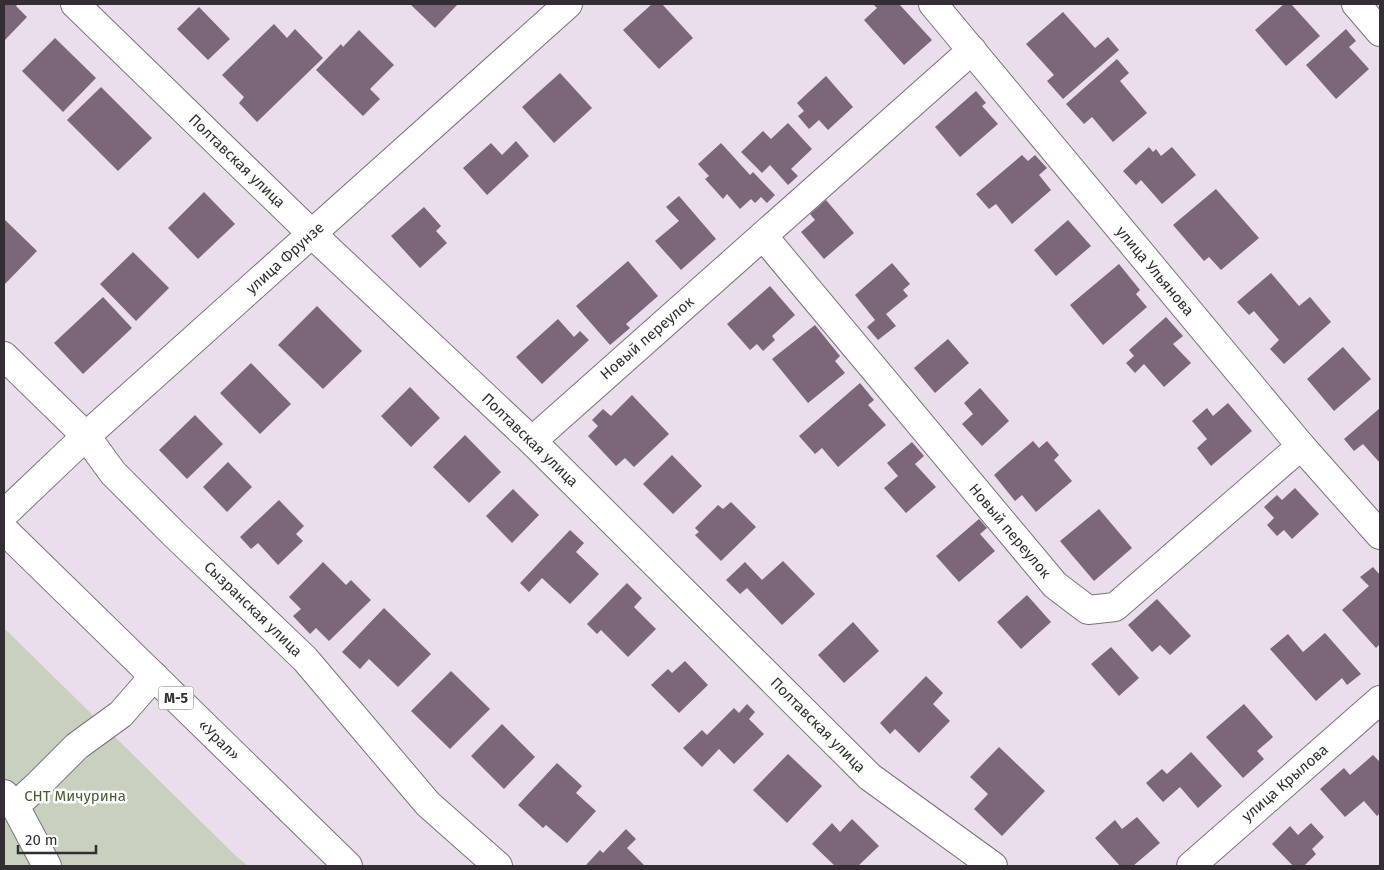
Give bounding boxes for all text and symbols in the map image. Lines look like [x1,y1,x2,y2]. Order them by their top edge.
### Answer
street label: Полтавская улица [185,110,289,212]
street label: улица Фрунзе [242,218,328,298]
street label: улица Ульянова [1112,222,1198,320]
street label: Новый переулок [597,292,698,383]
street label: Полтавская улица [478,389,582,491]
street label: Новый переулок [965,480,1055,582]
street label: Сызранская улица [200,558,306,660]
street label: Полтавская улица [767,674,869,776]
road number: М-5 [158,686,194,710]
street label: «Урал» [194,716,244,764]
street label: улица Крылова [1238,741,1332,825]
park label: СНТ Мичурина [24,787,126,805]
scale bar [18,822,95,854]
text: 20 m [25,831,58,849]

